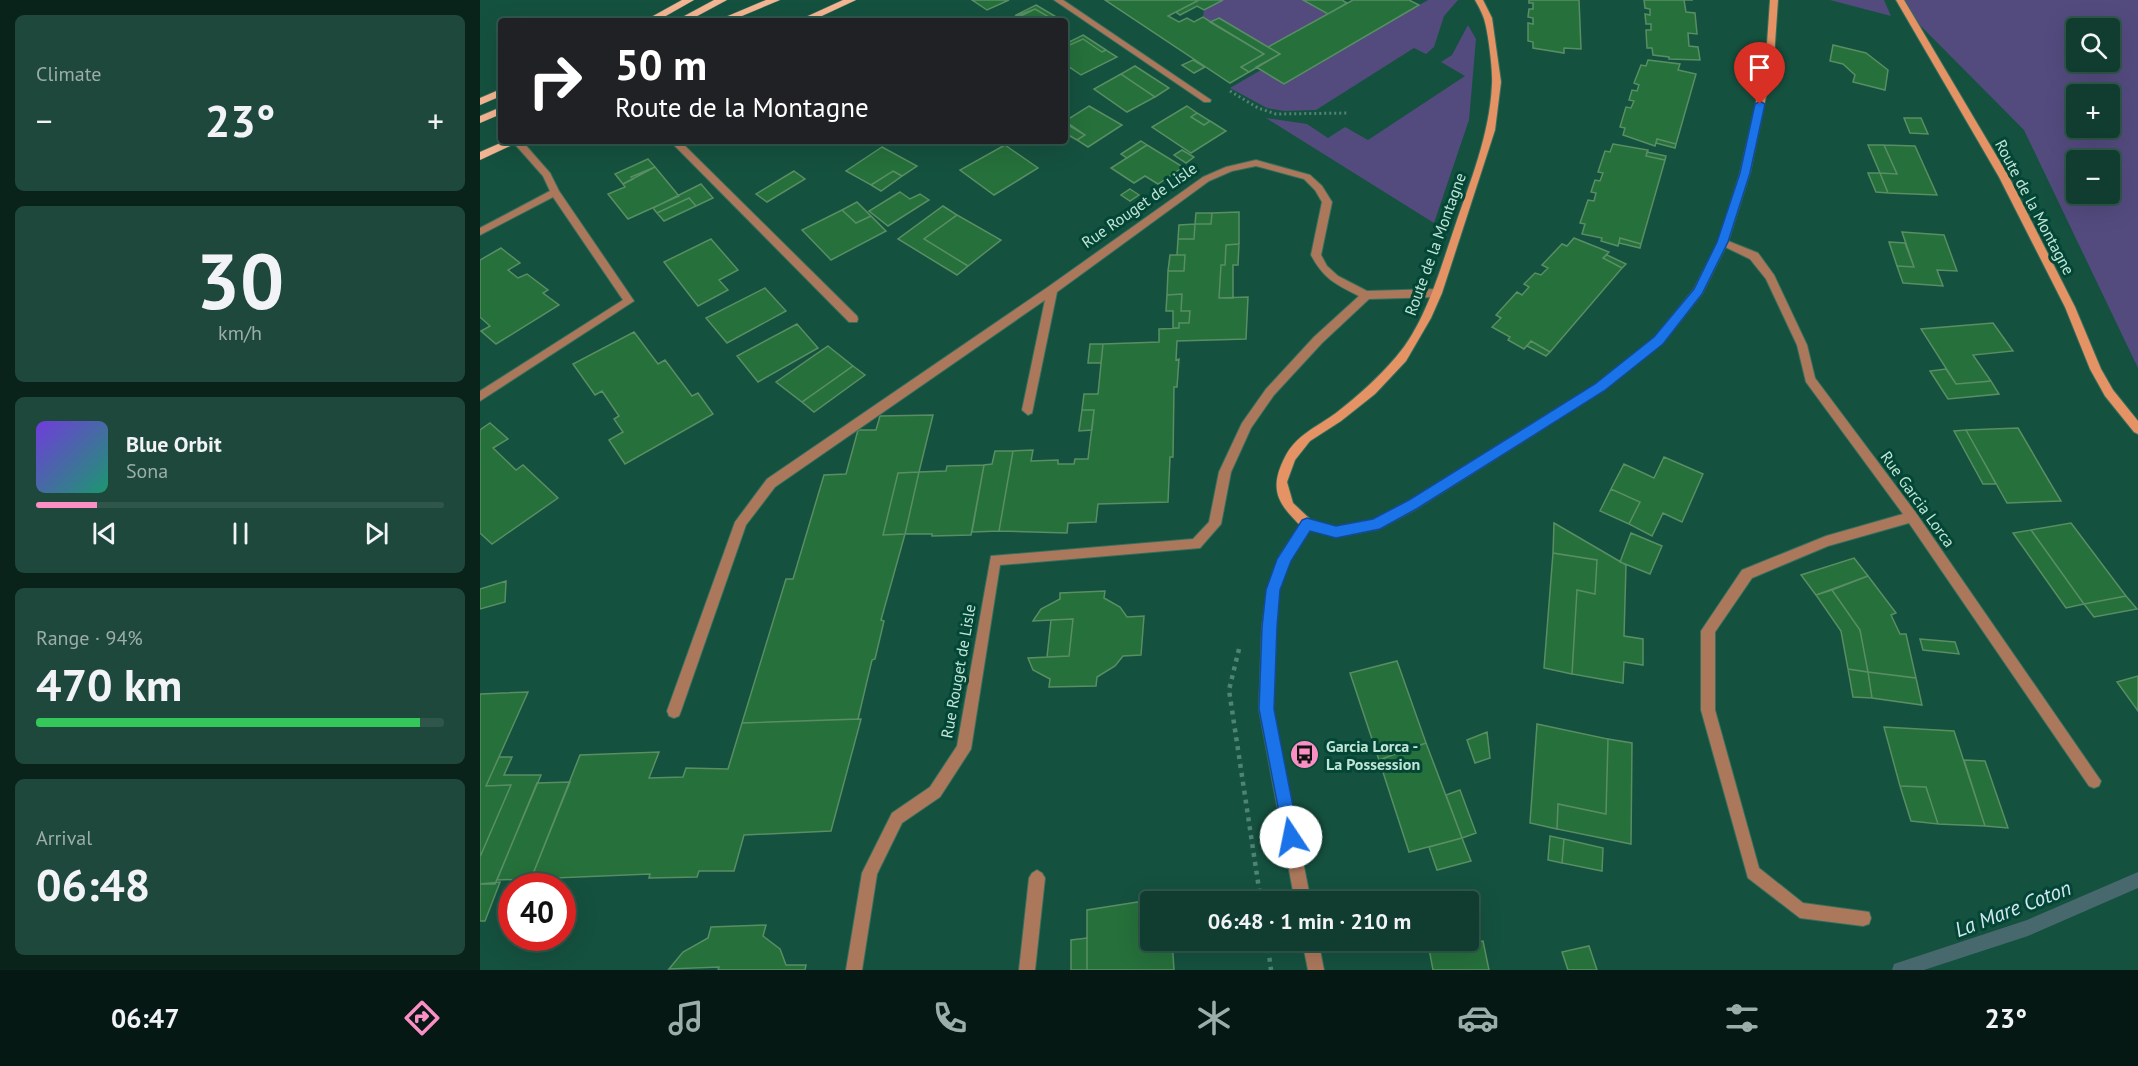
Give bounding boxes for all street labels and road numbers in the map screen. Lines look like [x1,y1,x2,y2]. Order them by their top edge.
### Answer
street label: Route de la Montagne [1991,136,2079,278]
street label: Rue Rouget de Lisle [1078,158,1200,252]
street label: Route de la Montagne [1400,170,1470,318]
street label: Rue Garcia Lorca [1876,447,1960,551]
street label: Rue Rouget de Lisle [936,602,980,740]

